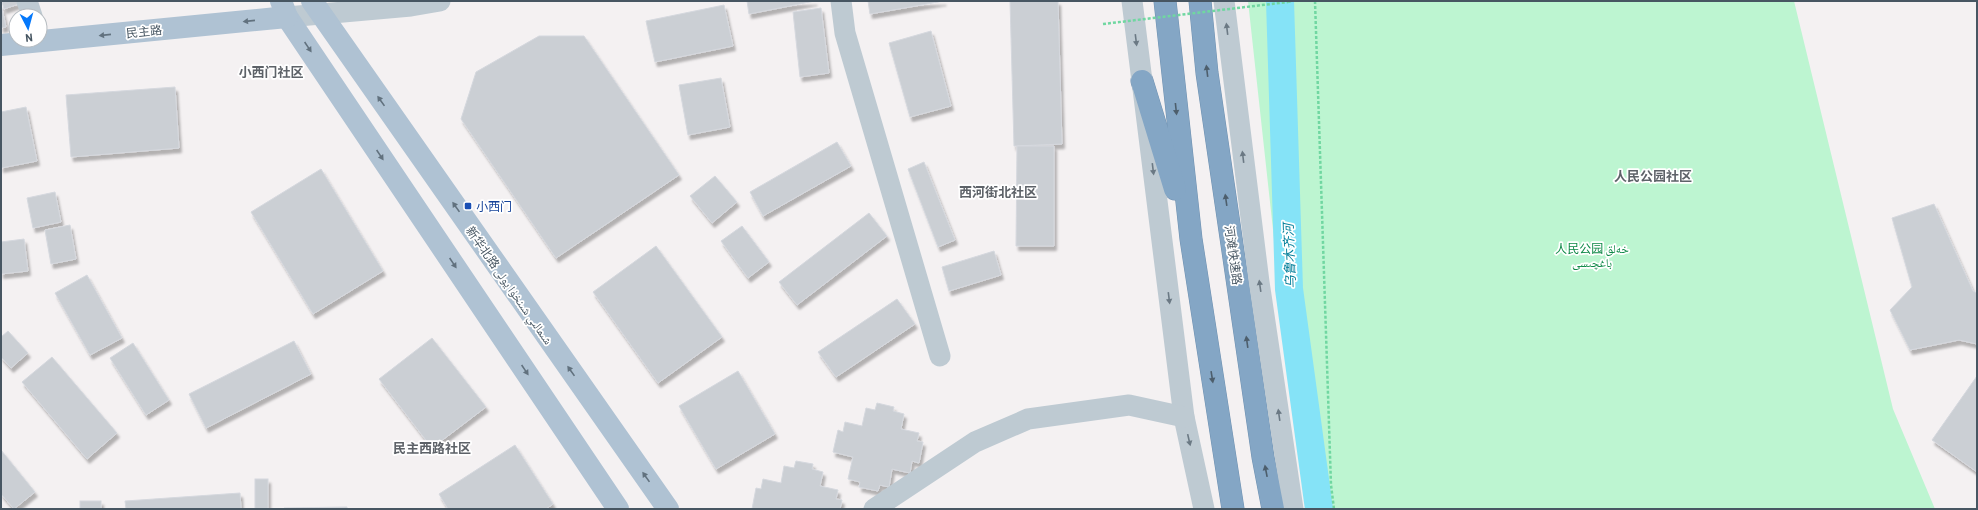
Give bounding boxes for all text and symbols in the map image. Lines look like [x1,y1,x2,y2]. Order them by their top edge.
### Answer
north arrow [8,8,48,48]
one-way arrow [243,17,255,24]
street label: 民主路 [125,22,163,40]
one-way arrow [1224,22,1230,35]
text: N [25,32,33,45]
one-way arrow [99,32,111,38]
one-way arrow [1133,34,1139,46]
one-way arrow [304,41,311,53]
district label: 小西门社区 [238,64,304,80]
one-way arrow [1204,65,1211,77]
one-way arrow [377,95,385,106]
one-way arrow [1173,103,1179,116]
one-way arrow [376,149,384,160]
one-way arrow [1240,151,1247,164]
one-way arrow [1149,163,1156,175]
district label: 人民公园社区 [1614,168,1692,184]
district label: 西河街北社区 [959,184,1037,200]
one-way arrow [1223,194,1229,206]
place label: 小西门 [476,199,512,213]
marker: 小西门 [463,201,473,211]
one-way arrow [452,202,460,212]
water label: 乌鲁木齐河 [1280,220,1298,289]
street label: 新华北路 شىمالىي شىنخۇا يولى [461,223,556,349]
street label: 河滩快速路 [1223,224,1245,286]
park label: 人民公园 خەلق باغچىسى [1555,241,1629,270]
one-way arrow [449,257,456,268]
one-way arrow [1257,280,1263,293]
one-way arrow [1166,292,1172,304]
one-way arrow [1244,336,1250,348]
one-way arrow [521,365,529,376]
one-way arrow [567,365,575,376]
one-way arrow [1209,371,1215,383]
one-way arrow [1276,409,1282,421]
one-way arrow [1186,434,1192,446]
district label: 民主西路社区 [393,440,471,456]
one-way arrow [1263,465,1269,477]
one-way arrow [642,472,650,482]

